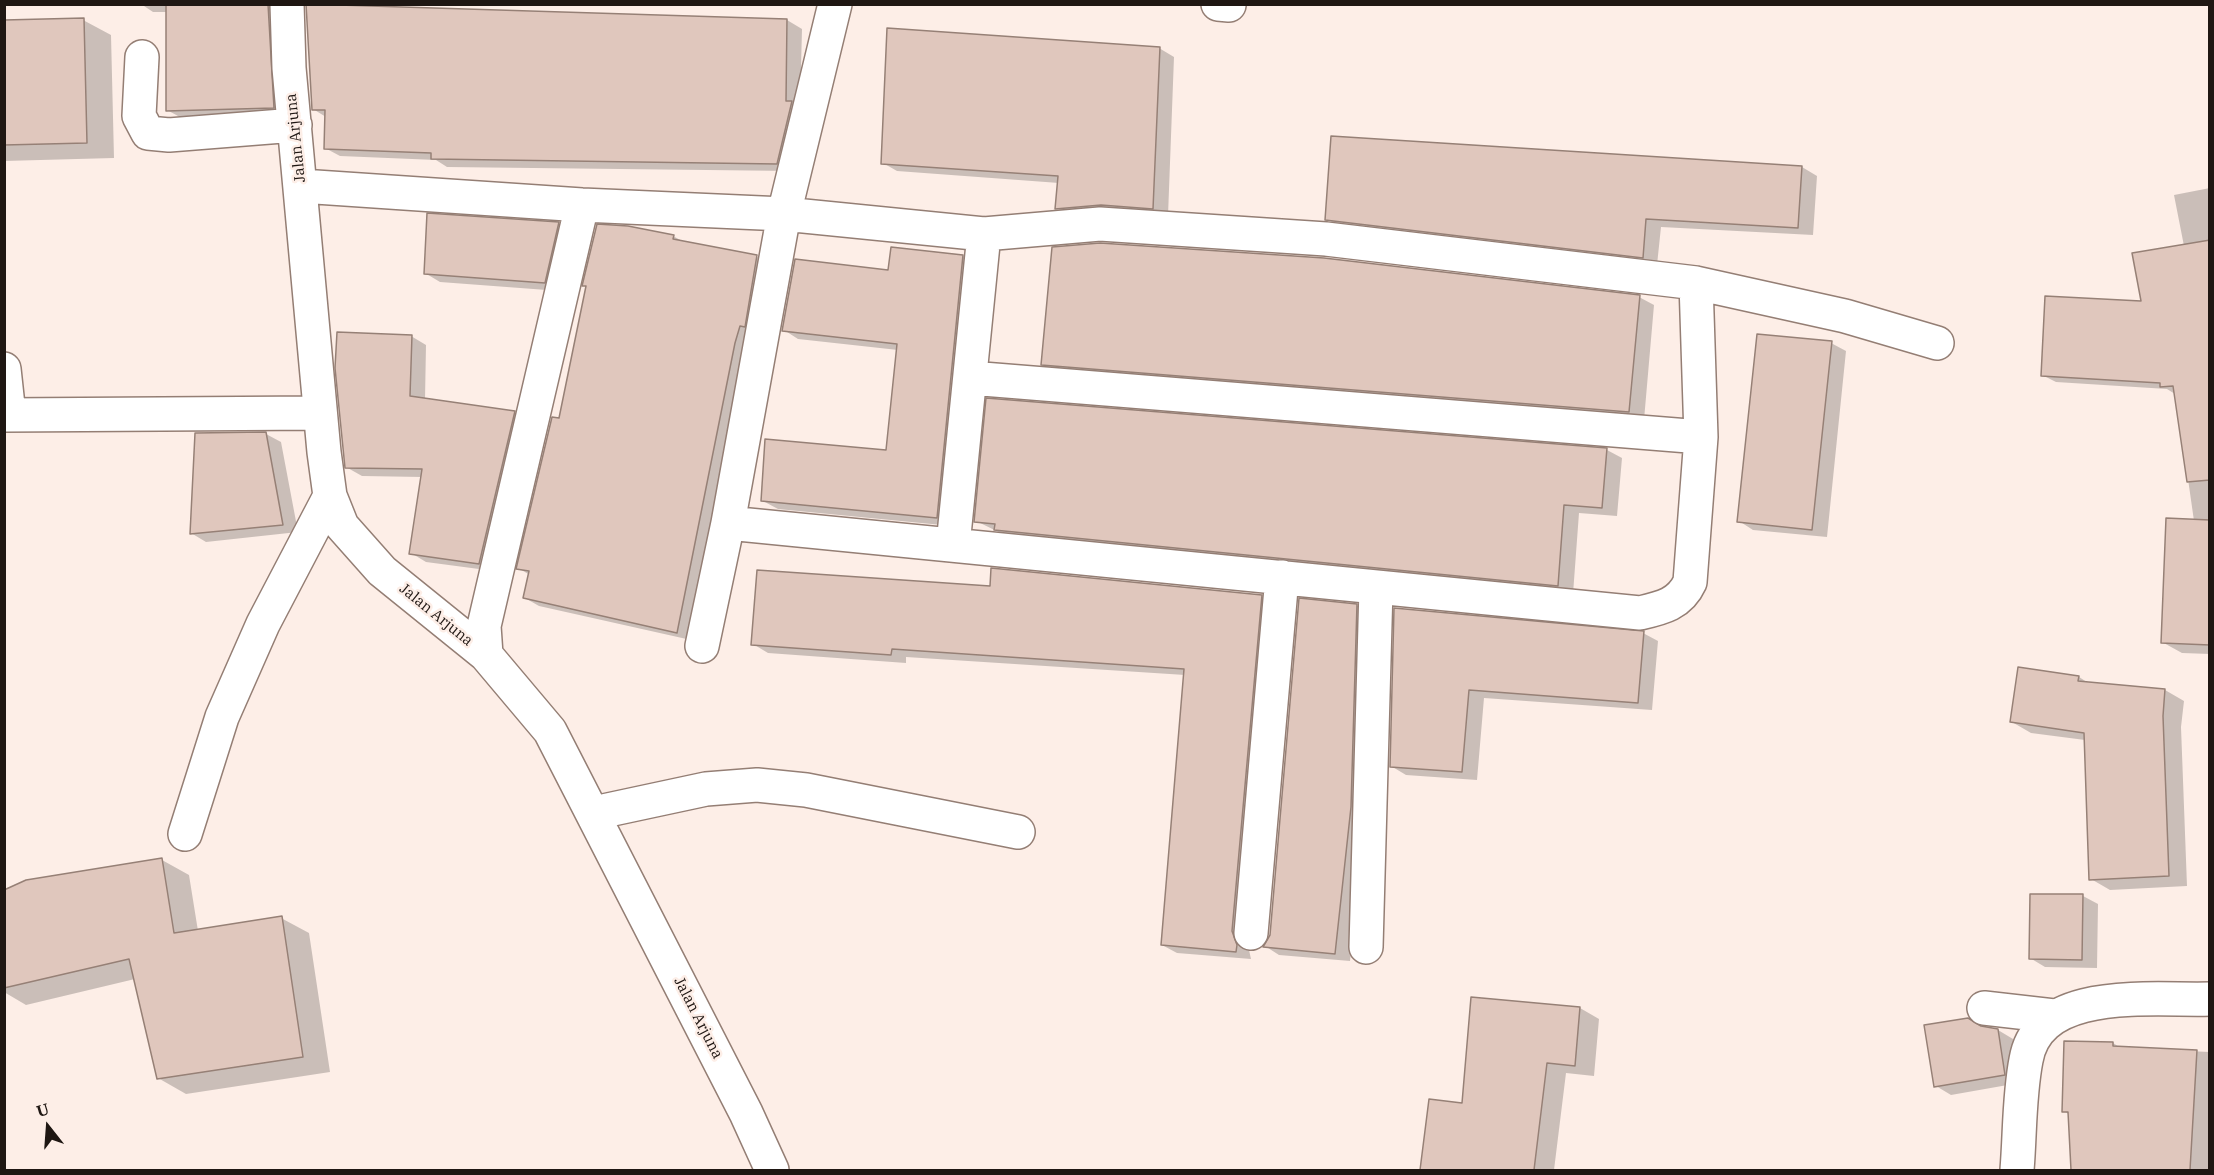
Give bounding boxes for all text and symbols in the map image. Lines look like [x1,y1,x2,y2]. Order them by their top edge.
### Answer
street label: Jalan Arjuna [282,93,310,183]
street label: Jalan Arjuna [396,580,476,650]
street label: Jalan Arjuna [670,974,726,1062]
north arrow [18,1097,78,1157]
text: U [34,1098,52,1121]

